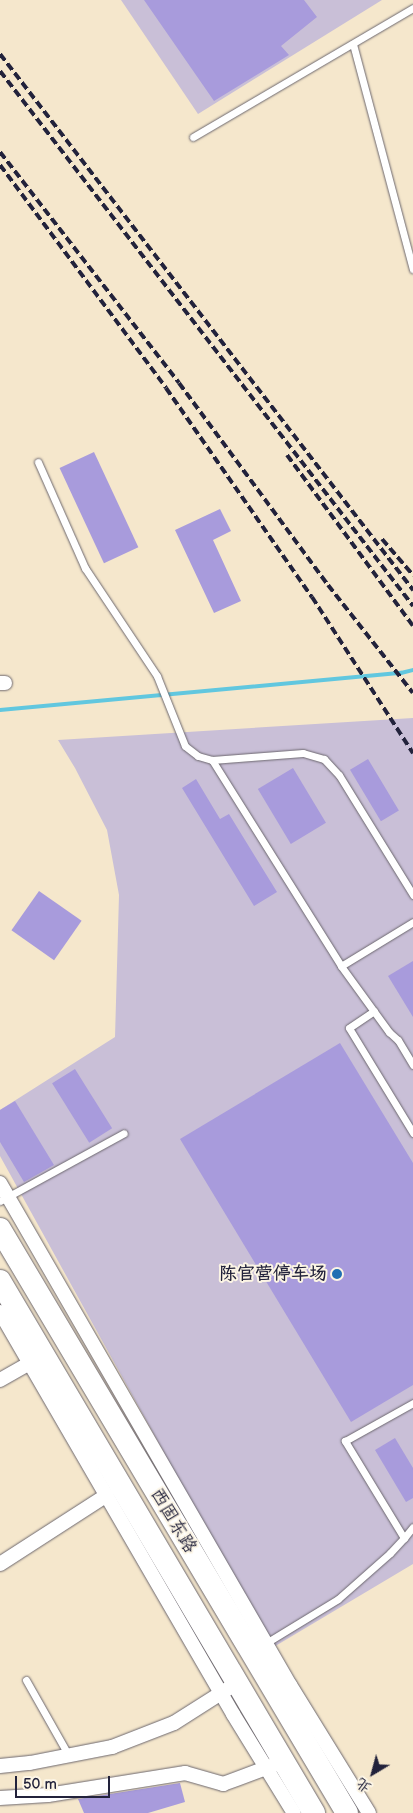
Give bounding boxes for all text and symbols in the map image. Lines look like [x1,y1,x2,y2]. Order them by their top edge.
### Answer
place label: 陈官营停车场 [219,1263,327,1285]
marker: 陈官营停车场 [331,1268,343,1280]
street label: 西固东路 [145,1485,201,1557]
north arrow [348,1748,398,1798]
scale bar [18,1766,112,1798]
text: 北 [353,1774,374,1796]
text: 50 m [23,1775,57,1794]

